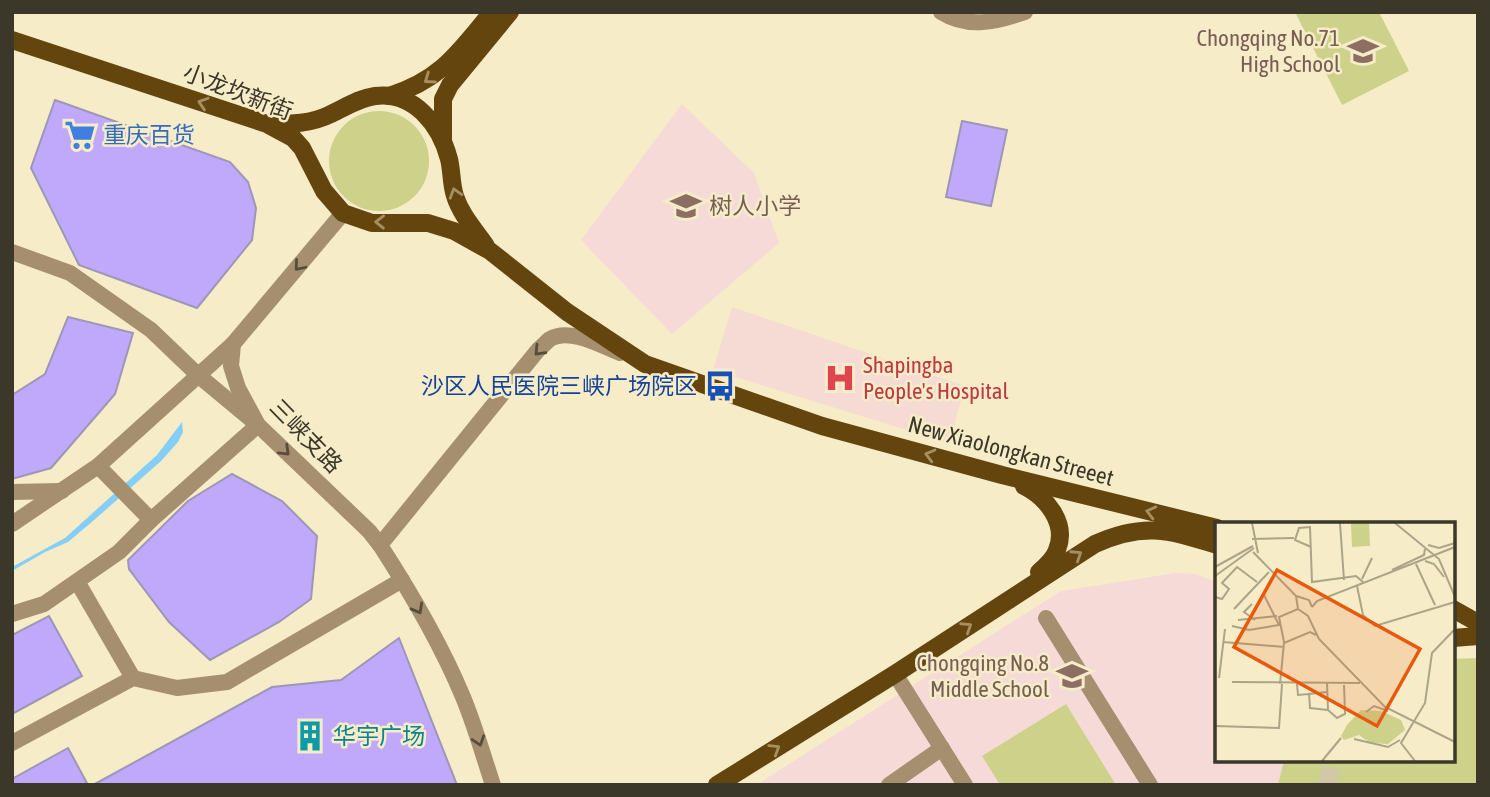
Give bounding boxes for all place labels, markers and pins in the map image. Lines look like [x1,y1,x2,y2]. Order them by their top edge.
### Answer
place label: Chongqing No.71 High School [1197,25,1340,77]
school or university icon: Chongqing No.71 High School [1346,34,1380,68]
supermarket icon: 重庆百货 [63,118,97,152]
place label: 重庆百货 [103,122,195,148]
school or university icon: 树人小学 [669,189,703,223]
place label: 树人小学 [709,193,801,219]
place label: Shapingba People's Hospital [863,352,1009,404]
hospital icon: Shapingba People's Hospital [823,361,857,395]
bus stop icon: 沙区人民医院三峡广场院区 [703,369,737,403]
place label: 沙区人民医院三峡广场院区 [421,373,697,399]
place label: Chongqing No.8 Middle School [916,650,1049,702]
school or university icon: Chongqing No.8 Middle School [1055,659,1089,693]
building icon: 华宇广场 [293,719,327,753]
place label: 华宇广场 [333,723,425,749]

